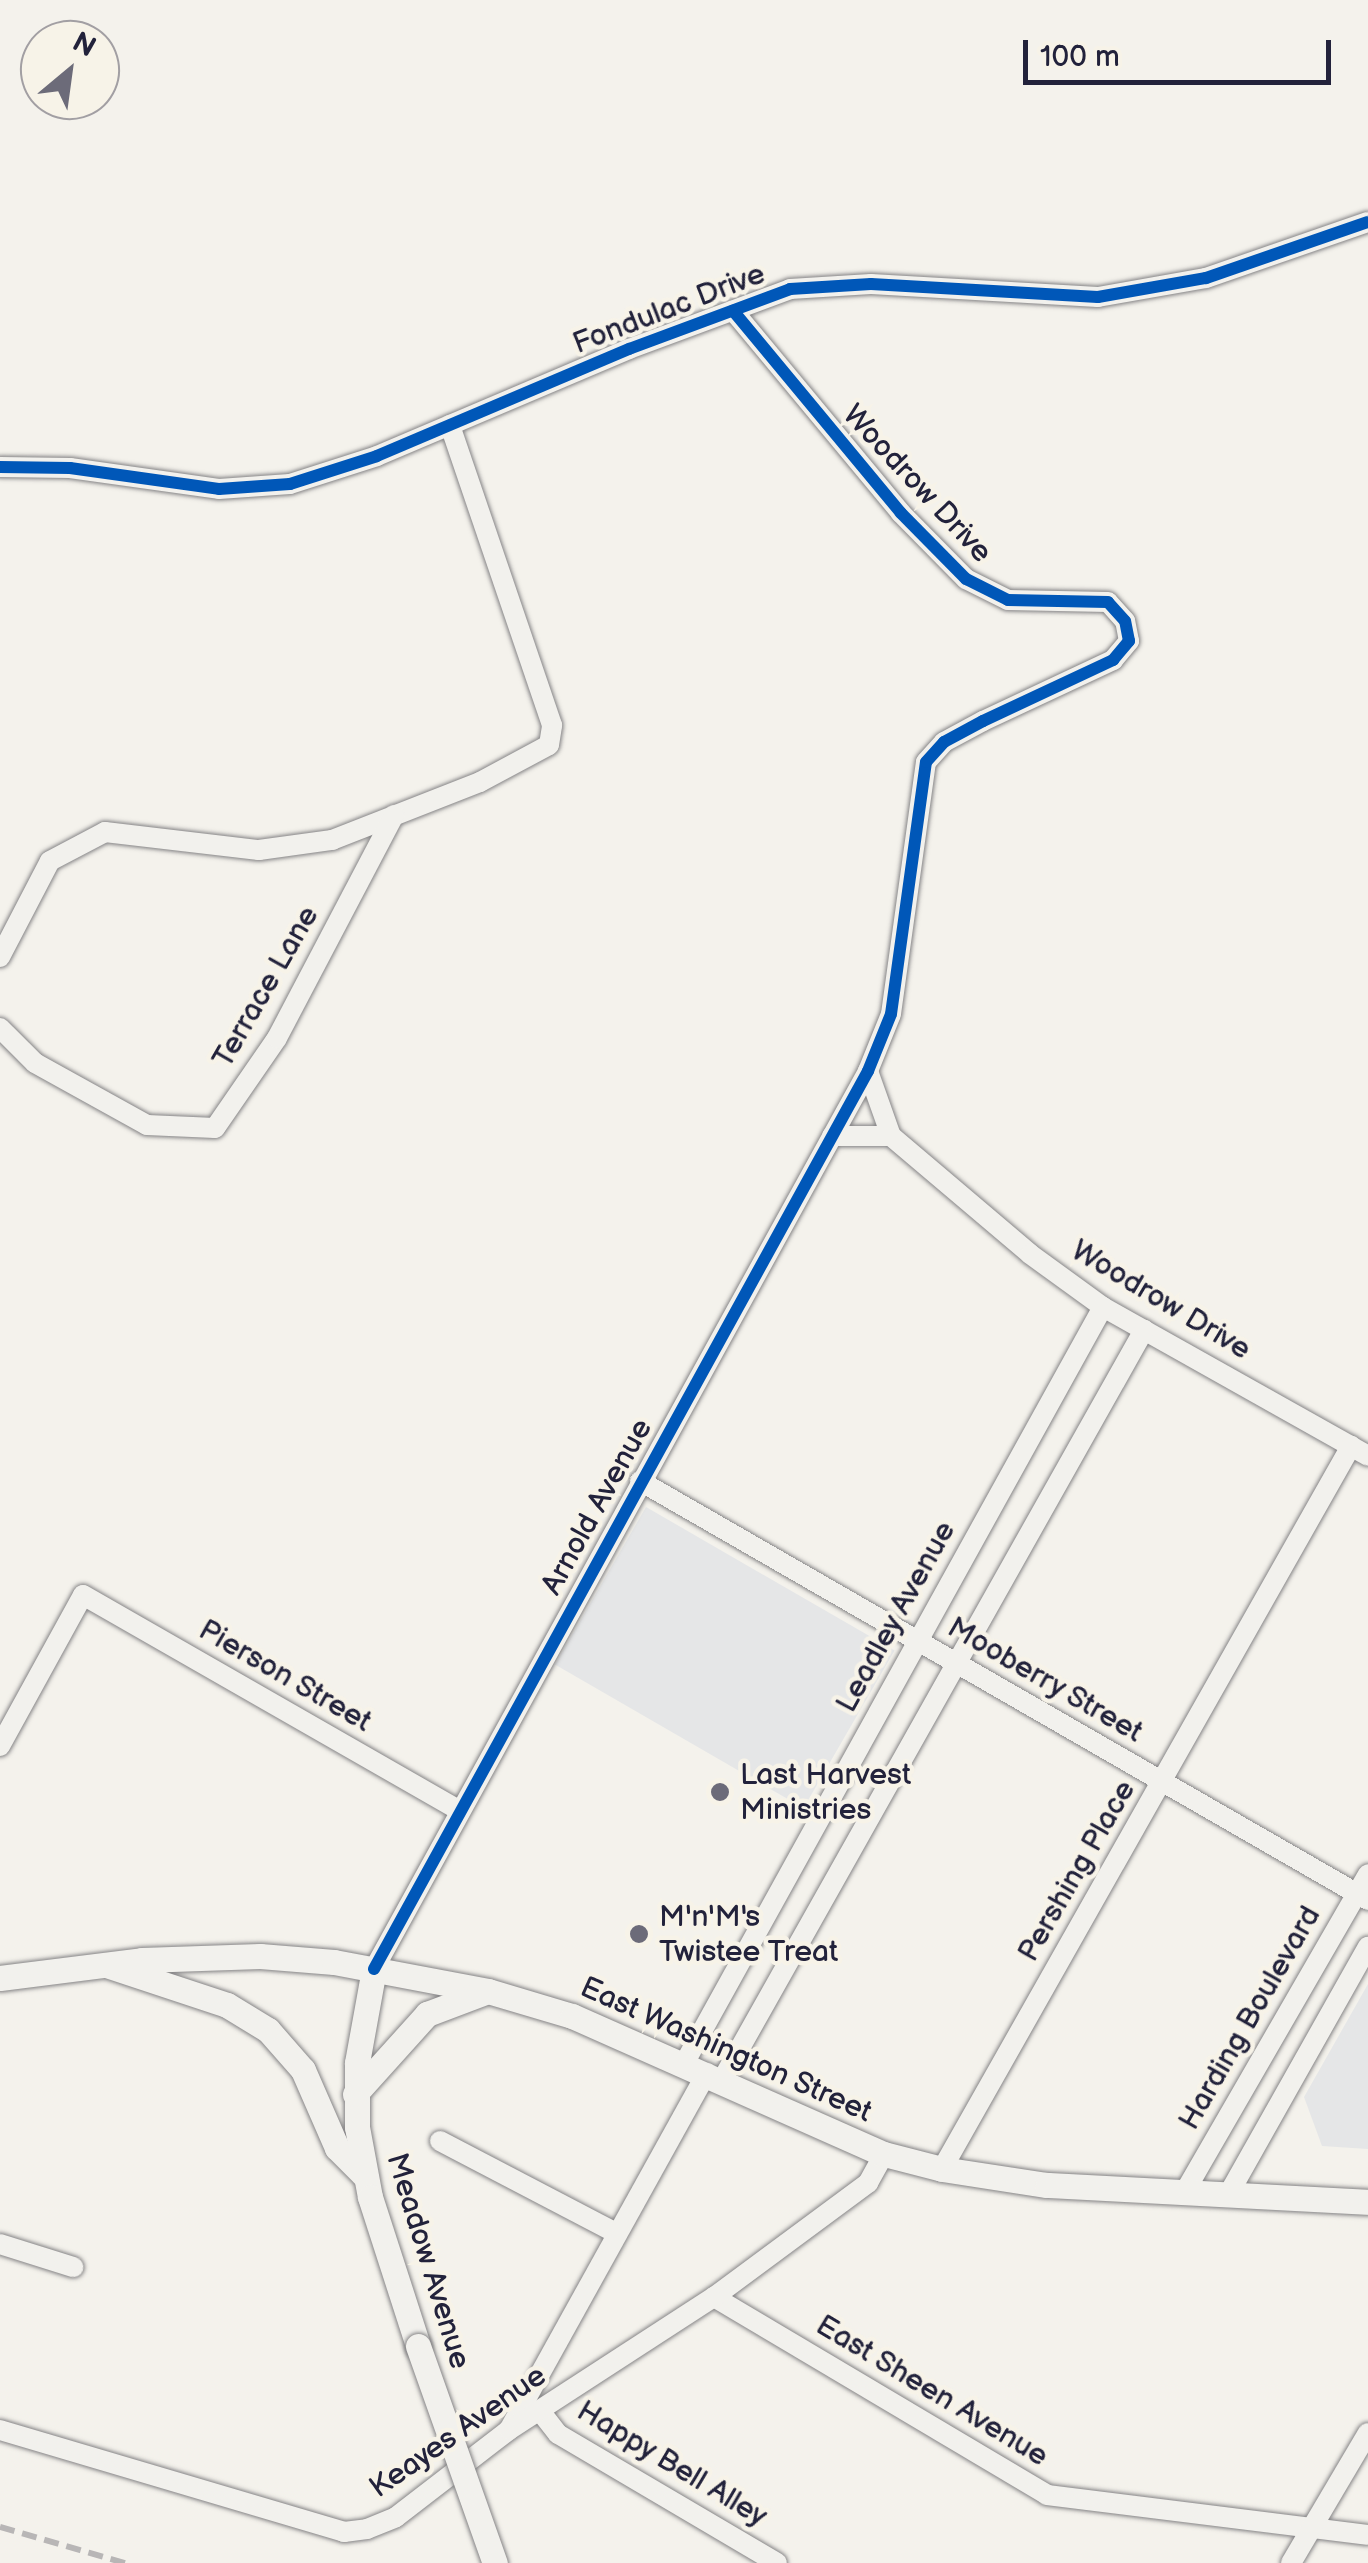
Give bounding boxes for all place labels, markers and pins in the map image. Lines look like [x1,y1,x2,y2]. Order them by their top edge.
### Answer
place label: Last Harvest Ministries [740,1757,911,1828]
marker: Last Harvest Ministries [709,1781,731,1803]
place label: M'n'M's Twistee Treat [659,1899,839,1970]
marker: M'n'M's Twistee Treat [628,1923,650,1945]

